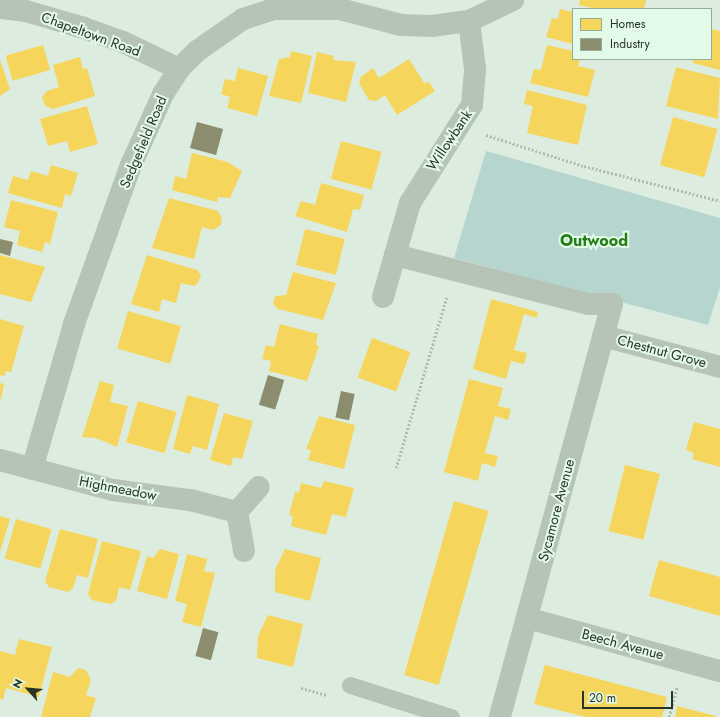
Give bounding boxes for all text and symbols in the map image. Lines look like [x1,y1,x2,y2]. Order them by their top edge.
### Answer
street label: Chapeltown Road [39,8,143,60]
legend [572,8,712,60]
text: Homes [610,15,646,33]
text: Industry [610,35,650,53]
street label: Sedgefield Road [116,93,170,191]
street label: Willowbank [423,107,475,173]
district label: Outwood [560,231,628,251]
street label: Chestnut Grove [616,331,708,371]
street label: Sycamore Avenue [534,457,578,563]
street label: Highmeadow [78,472,158,504]
street label: Beech Avenue [580,625,666,663]
north arrow [8,669,48,709]
text: N [8,676,26,691]
scale bar [584,683,675,709]
text: 20 m [589,689,616,707]

